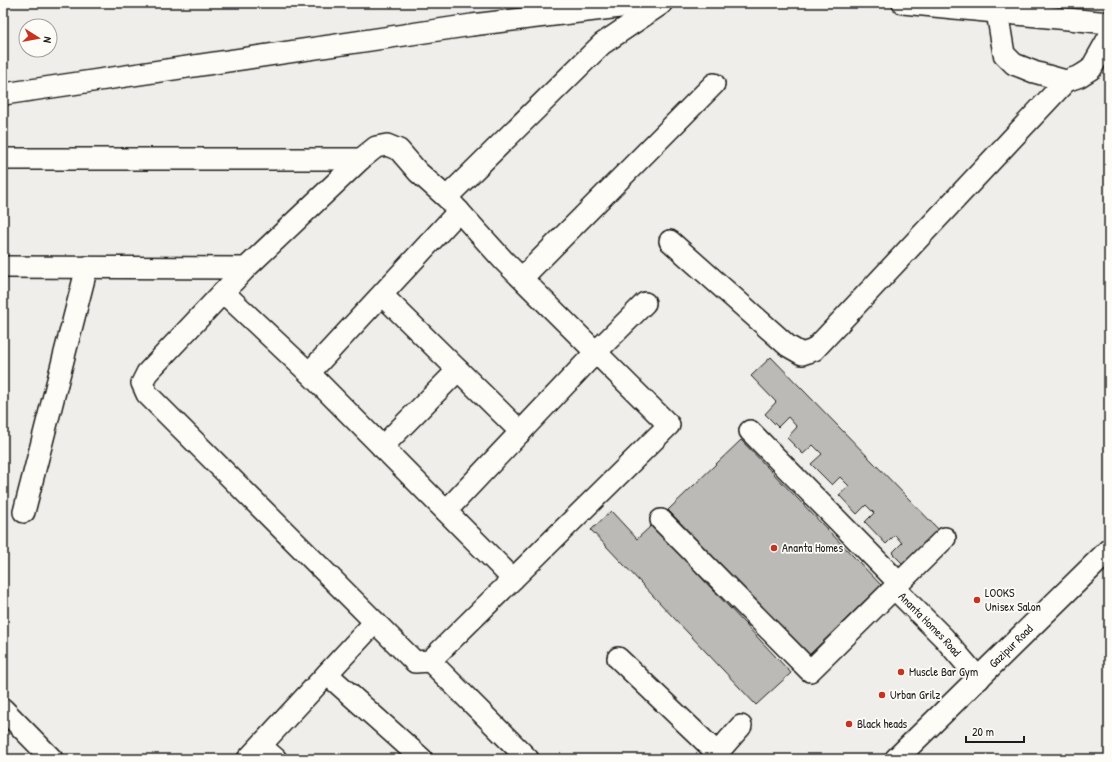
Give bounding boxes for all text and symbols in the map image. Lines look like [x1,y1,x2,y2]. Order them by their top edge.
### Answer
north arrow [18,18,58,58]
text: N [40,36,55,44]
place label: Ananta Homes [782,539,843,556]
marker: Ananta Homes [769,543,779,553]
place label: LOOKS Unisex Salon [985,584,1041,615]
street label: Ananta Homes Road [895,588,965,660]
marker: LOOKS Unisex Salon [972,595,982,605]
street label: Gazipur Road [985,620,1037,671]
place label: Muscle Bar Gym [909,663,978,680]
marker: Muscle Bar Gym [896,667,906,677]
place label: Urban Grilz [890,686,940,703]
marker: Urban Grilz [877,690,887,700]
place label: Black heads [857,715,908,732]
scale bar [966,718,1024,744]
marker: Black heads [844,719,854,729]
text: 20 m [972,723,994,740]

